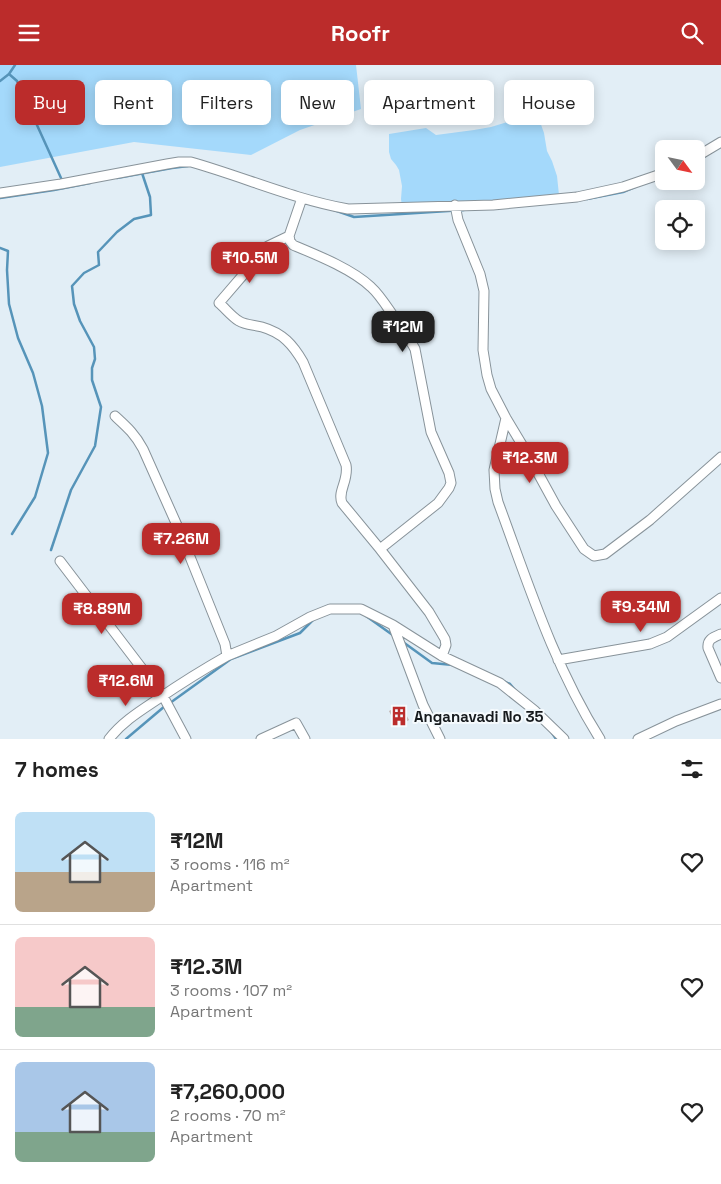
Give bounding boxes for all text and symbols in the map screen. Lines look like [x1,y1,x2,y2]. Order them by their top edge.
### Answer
icon: menu [15,19,43,47]
text: Roofr [331,19,390,47]
icon: search [678,19,706,47]
chip: Buy [15,80,85,125]
chip: Rent [95,80,172,125]
chip: Filters [182,80,271,125]
chip: New [281,80,354,125]
chip: Apartment [364,80,494,125]
chip: House [504,80,594,125]
north arrow [655,140,705,190]
map controls [655,140,705,250]
button: locate [655,200,705,250]
pin: ₹10.5M [209,241,291,284]
text: ₹10.5M [222,247,278,268]
pin: ₹12M [373,311,433,353]
text: ₹12M [383,316,423,337]
pin: ₹12.3M [489,441,571,484]
text: ₹12.3M [502,447,558,468]
pin: ₹7.26M [140,523,222,565]
text: ₹7.26M [153,528,209,549]
pin: ₹9.34M [600,591,682,633]
pin: ₹8.89M [61,593,143,635]
text: ₹9.34M [612,596,670,617]
text: ₹8.89M [73,598,131,619]
pin: ₹12.6M [85,665,167,707]
text: ₹12.6M [98,670,154,691]
building icon: Anganavadi No 35 [388,705,410,727]
place label: Anganavadi No 35 [414,707,544,726]
icon: filters [678,755,706,783]
text: 7 homes [15,756,99,783]
text: ₹12M [170,827,224,854]
icon: home [55,832,115,892]
icon: heart [678,848,706,876]
text: 3 rooms · 116 m² [170,854,290,875]
text: Apartment [170,875,253,896]
text: ₹12.3M [170,953,243,980]
icon: home [55,957,115,1017]
icon: heart [678,973,706,1001]
text: 3 rooms · 107 m² [170,980,292,1001]
text: Apartment [170,1001,253,1022]
text: ₹7,260,000 [170,1078,285,1105]
icon: home [55,1082,115,1142]
icon: heart [678,1098,706,1126]
text: 2 rooms · 70 m² [170,1105,286,1126]
text: Apartment [170,1126,253,1147]

